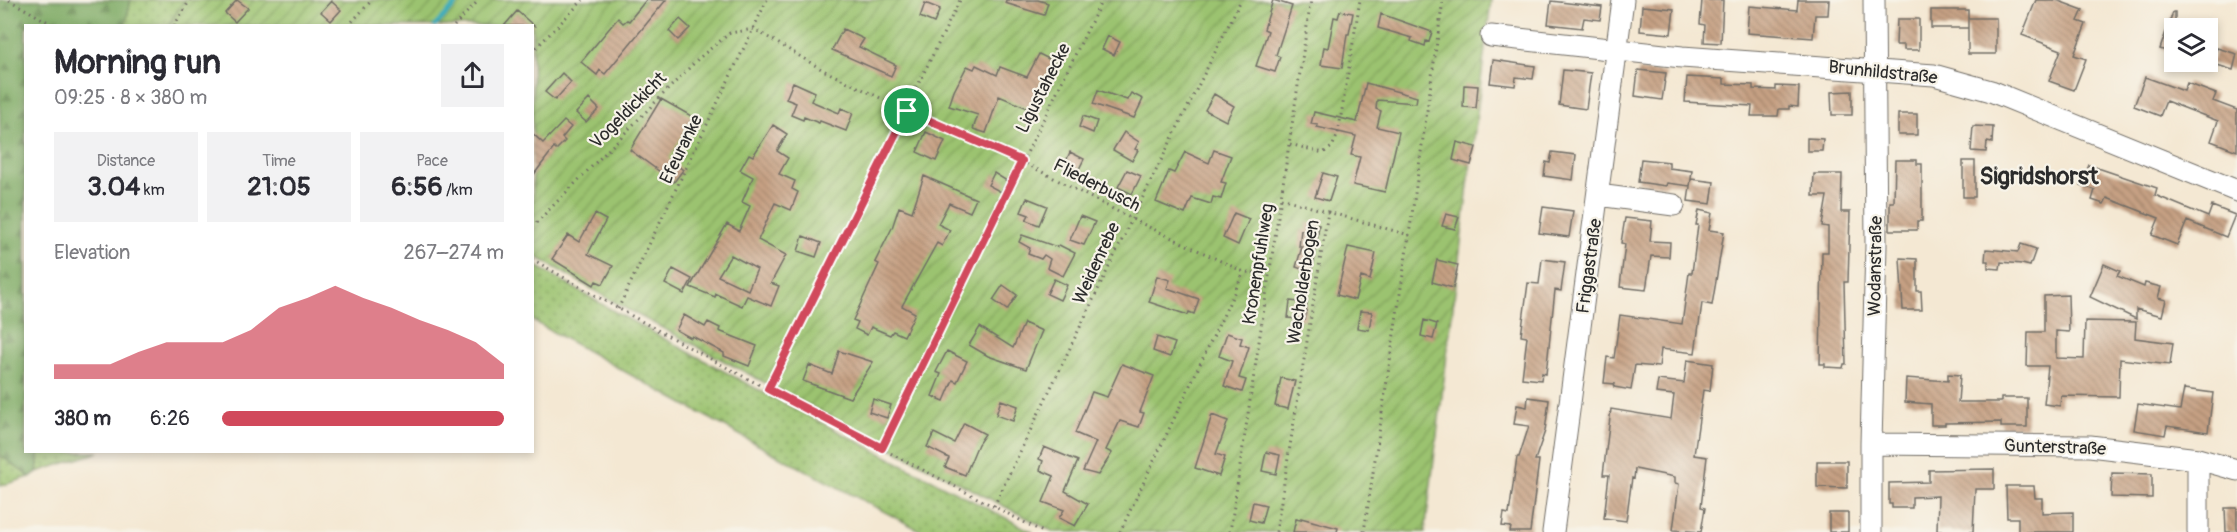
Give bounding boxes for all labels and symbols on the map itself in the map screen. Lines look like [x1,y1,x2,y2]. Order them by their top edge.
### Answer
street label: Ligustahecke [1011,39,1076,137]
street label: Brunhildstraße [1827,55,1939,90]
street label: Vogeldickicht [585,67,672,154]
pin [881,85,932,136]
street label: Efeuranke [655,111,708,188]
street label: Fliederbusch [1049,154,1144,217]
district label: Sigridshorst [1980,162,2100,191]
street label: Kronenpfuhlweg [1238,202,1279,326]
street label: Wodanstraße [1863,216,1888,316]
street label: Friggastraße [1571,217,1608,315]
street label: Weidenrebe [1067,218,1125,308]
street label: Wacholderbogen [1282,218,1325,346]
street label: Gunterstraße [2003,434,2107,461]

